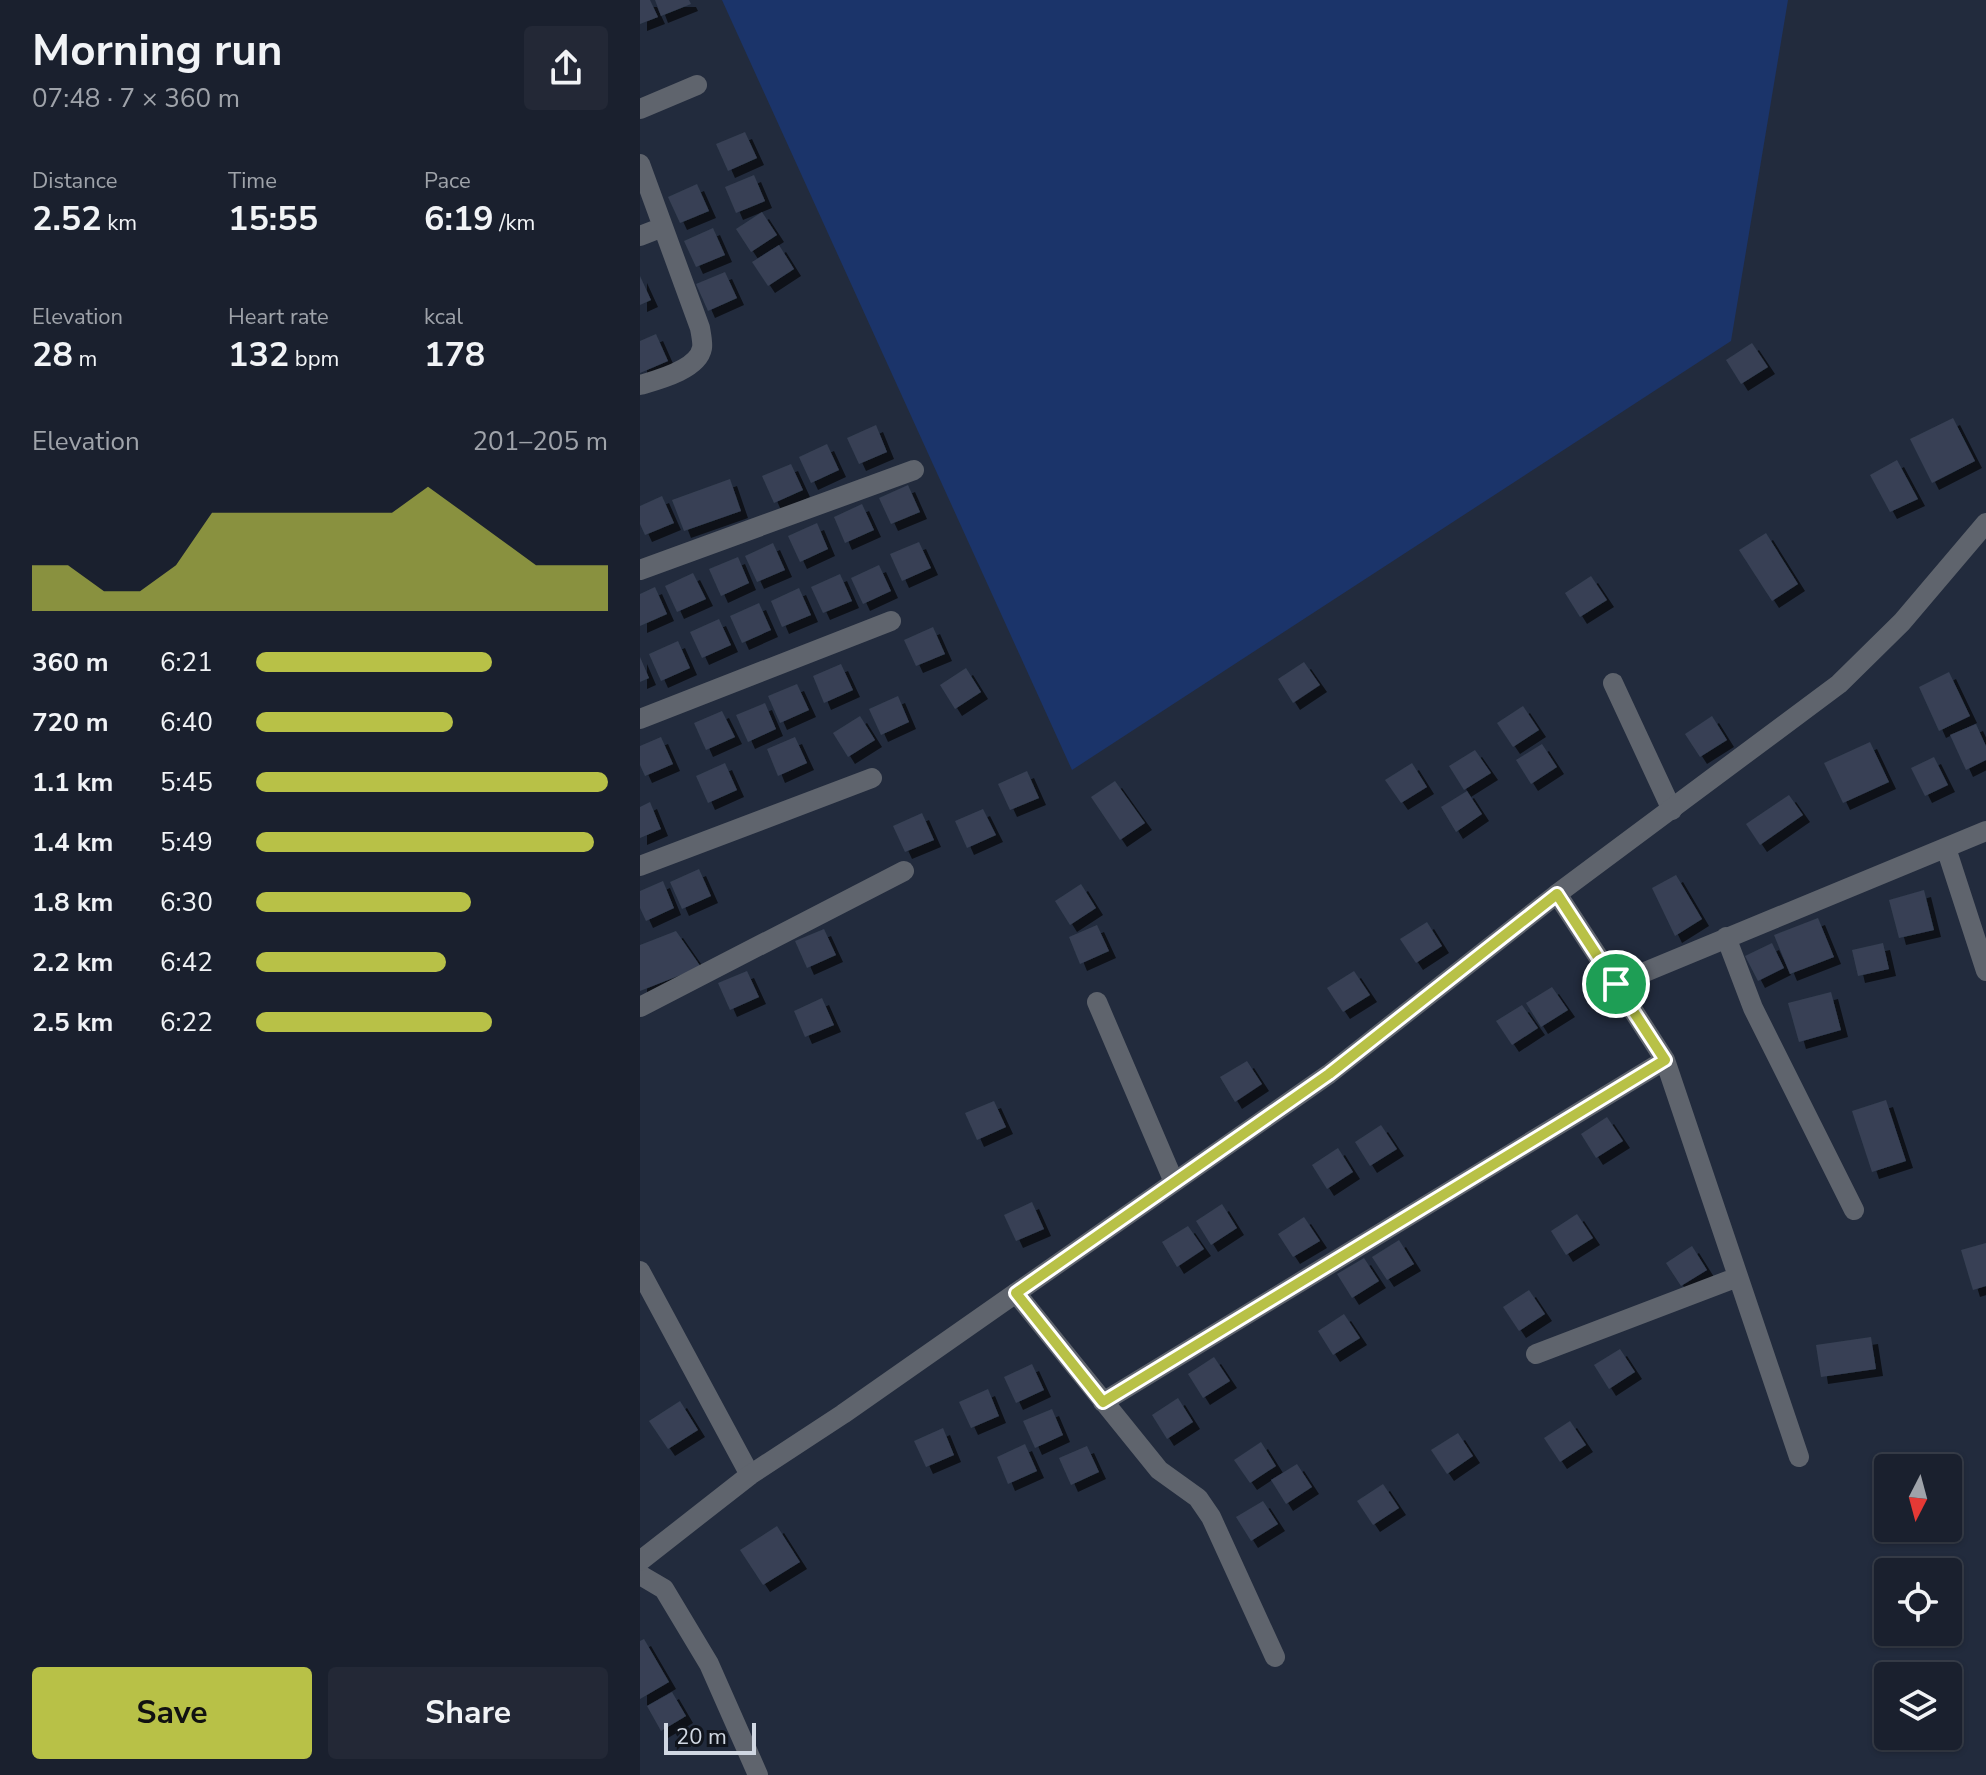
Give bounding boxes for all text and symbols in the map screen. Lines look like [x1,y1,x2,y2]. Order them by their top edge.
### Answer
text: Morning run [32,21,282,81]
button: share [524,26,608,110]
text: 07:48 · 7 × 360 m [32,81,240,116]
text: Distance [32,166,117,196]
text: Time [228,166,277,196]
text: Pace [424,166,471,196]
text: 2.52 [32,196,102,242]
text: 15:55 [228,196,318,242]
text: 6:19 [424,196,494,242]
text: km [102,208,137,238]
text: /km [494,208,535,238]
text: Elevation [32,302,123,332]
text: Heart rate [228,302,329,332]
text: kcal [424,302,463,332]
text: 28 [32,332,73,378]
text: 132 [228,332,289,378]
text: 178 [424,332,485,378]
text: m [73,344,97,374]
text: bpm [289,344,339,374]
text: Elevation [32,424,140,459]
text: 201–205 m [472,424,608,459]
text: 360 m [32,645,109,680]
text: 6:21 [160,645,213,680]
text: 720 m [32,705,109,740]
text: 6:40 [160,705,213,740]
text: 1.1 km [32,765,113,800]
text: 5:45 [160,765,213,800]
text: 1.4 km [32,825,113,860]
text: 5:49 [160,825,213,860]
text: 1.8 km [32,885,113,920]
text: 6:30 [160,885,213,920]
text: 2.2 km [32,945,113,980]
text: 6:42 [160,945,213,980]
pin [1582,950,1650,1018]
icon: arrive [1594,962,1638,1006]
text: 2.5 km [32,1005,113,1040]
text: 6:22 [160,1005,213,1040]
north arrow [1874,1454,1962,1542]
map controls [1874,1454,1962,1750]
button: locate [1874,1558,1962,1646]
button: layers [1874,1662,1962,1750]
button: Save [32,1667,312,1759]
button: Share [328,1667,608,1759]
scale bar [664,1719,756,1755]
text: 20 m [676,1722,727,1752]

